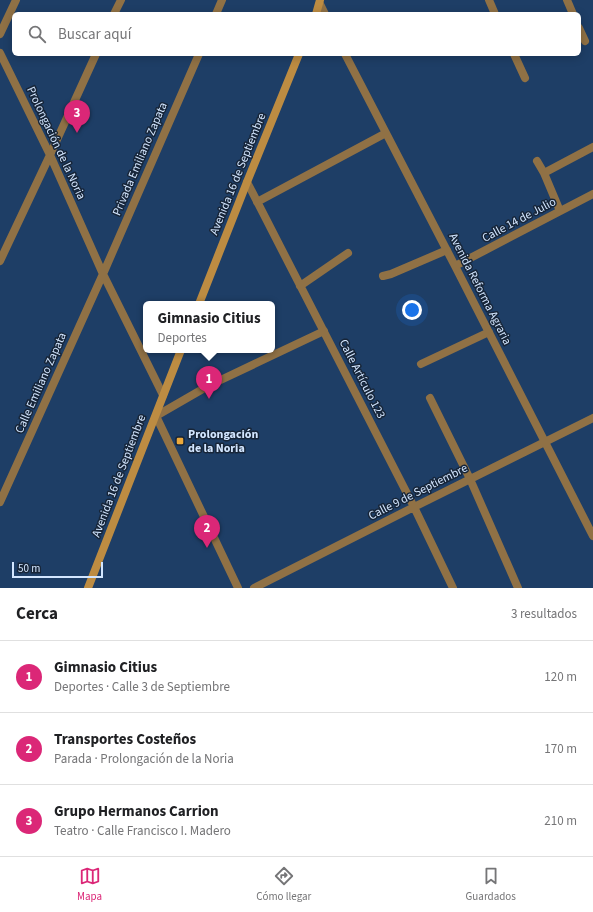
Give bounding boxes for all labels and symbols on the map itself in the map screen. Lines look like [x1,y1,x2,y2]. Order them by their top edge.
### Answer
street label: Prolongación de la Noria [22,84,90,202]
pin: 3 [64,100,90,133]
street label: Privada Emiliano Zapata [108,100,172,218]
street label: Avenida 16 de Septiembre [206,110,270,238]
street label: Calle 14 de Julio [479,193,559,247]
street label: Avenida Reforma Agraria [444,230,516,348]
your location [402,300,422,320]
street label: Calle Emiliano Zapata [11,330,71,436]
street label: Calle Artículo 123 [335,336,389,422]
pin: 1 [196,366,222,399]
street label: Avenida 16 de Septiembre [88,412,150,540]
place label: Prolongación de la Noria [188,426,259,457]
marker: Prolongación de la Noria [175,436,185,446]
street label: Calle 9 de Septiembre [366,460,471,524]
pin: 2 [194,515,220,548]
scale bar [12,560,103,579]

